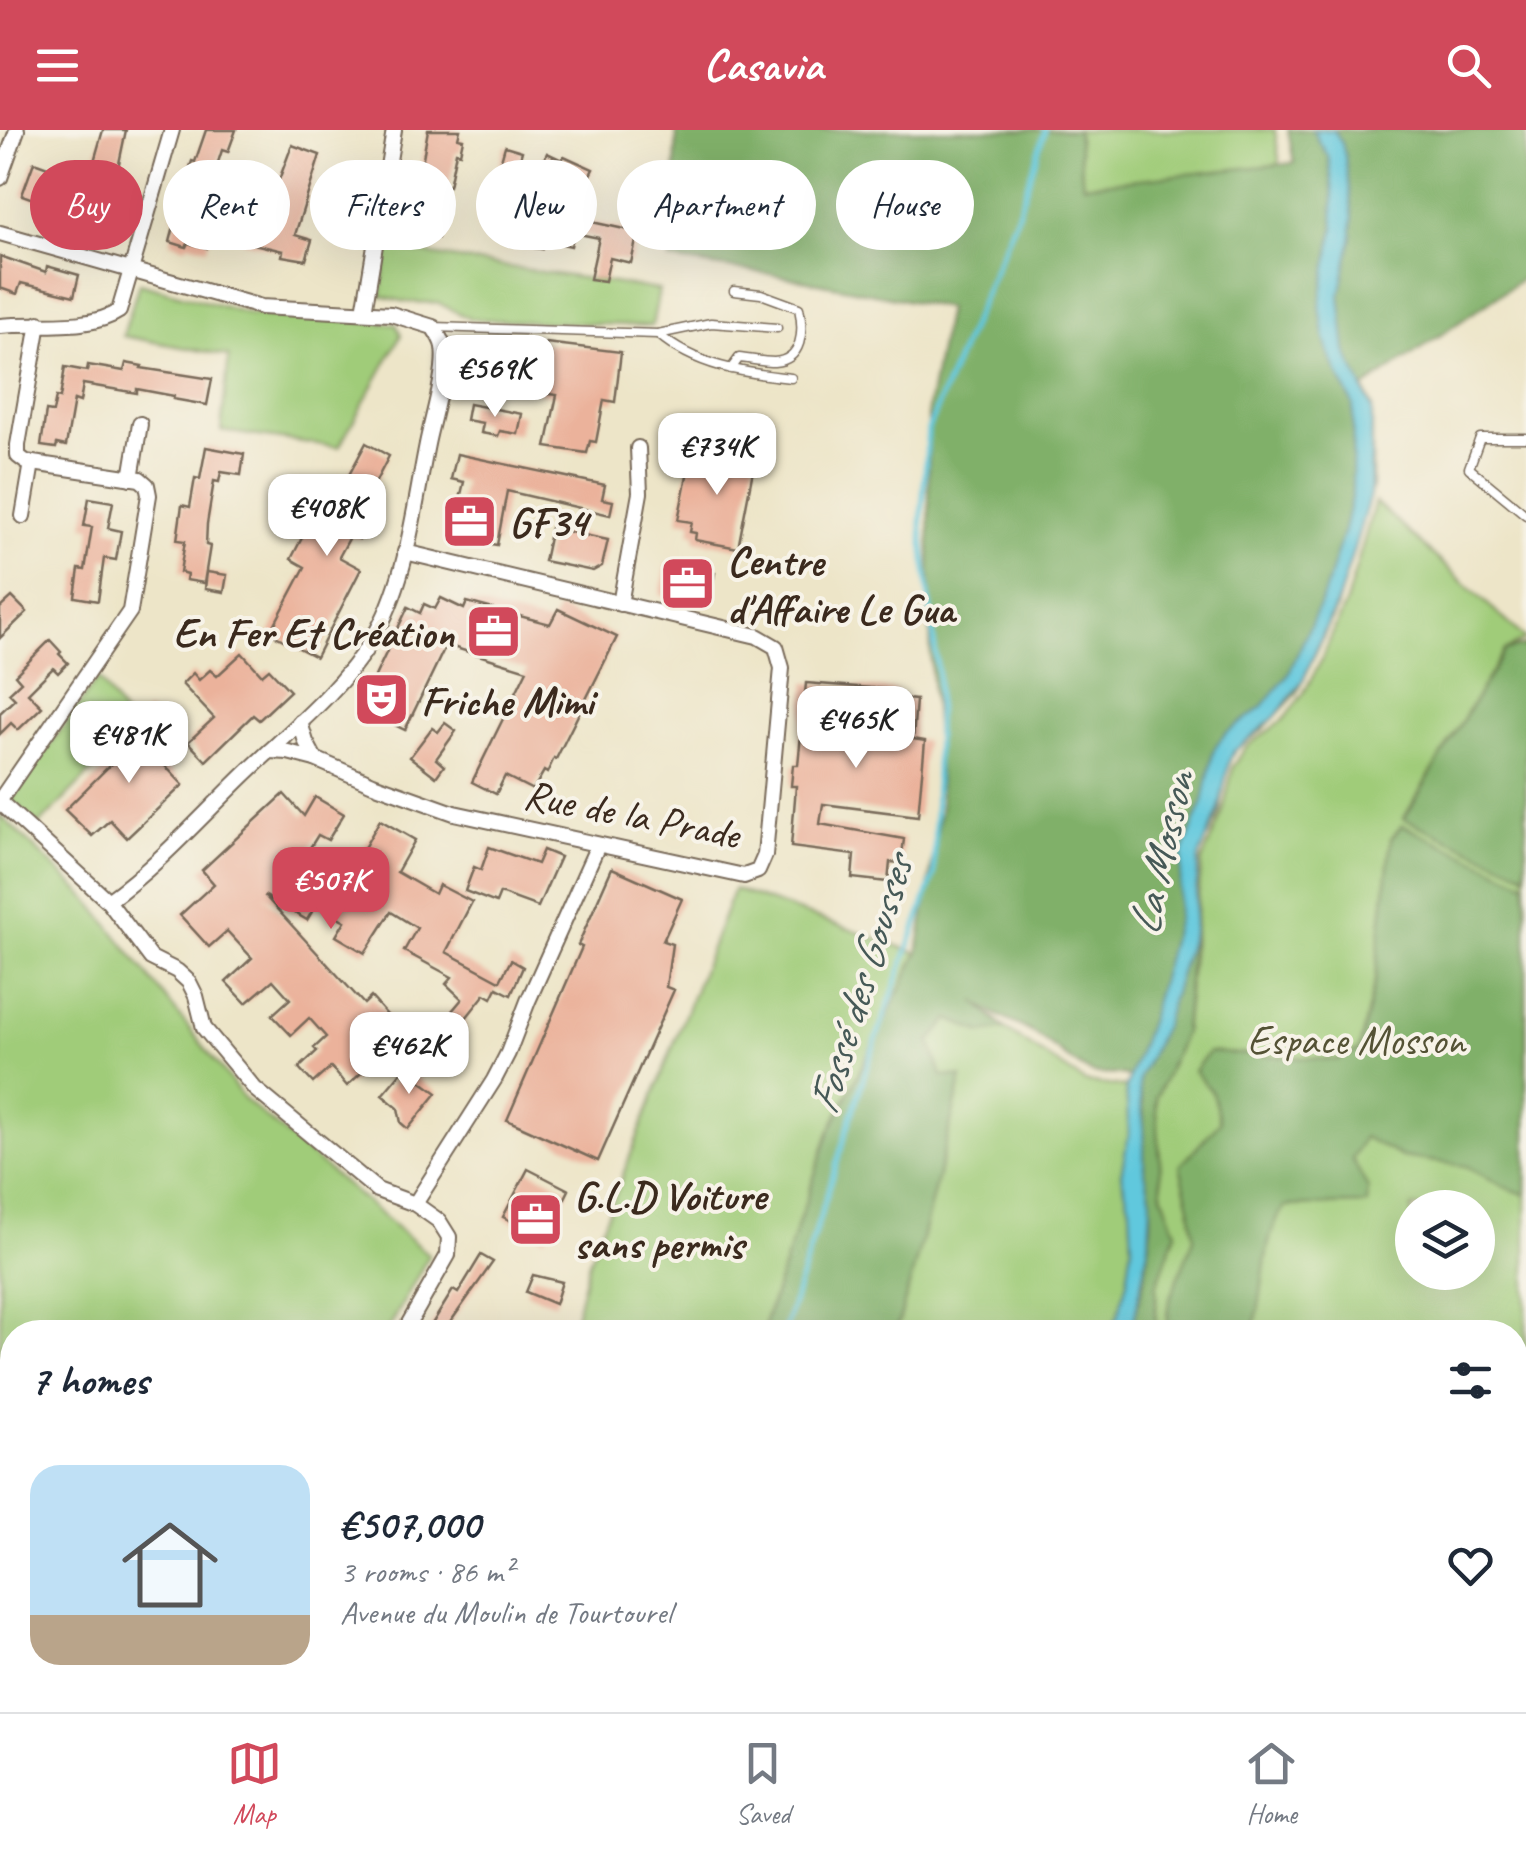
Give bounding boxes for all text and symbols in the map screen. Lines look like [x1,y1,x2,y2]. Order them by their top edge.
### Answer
text: Casavia [703,37,823,94]
icon: menu [30,38,85,93]
icon: search [1441,38,1496,93]
chip: Buy [30,160,143,250]
chip: Rent [163,160,290,250]
chip: Filters [310,160,456,250]
chip: New [476,160,597,250]
chip: Apartment [617,160,816,250]
chip: House [836,160,974,250]
pin: €569K [425,335,565,420]
text: €569K [458,347,532,388]
pin: €734K [647,413,787,498]
text: €734K [680,425,754,466]
pin: €408K [257,474,397,559]
text: €408K [290,486,364,527]
office icon: GF34 [440,491,500,551]
place label: GF34 [509,496,593,549]
place label: Centre d'Affaire Le Gua [727,535,957,636]
office icon: Centre d'Affaire Le Gua [658,554,718,614]
office icon: En Fer Et Création [463,602,523,662]
place label: En Fer Et Création [173,607,455,660]
theatre icon: Friche Mimi [352,670,412,730]
place label: Friche Mimi [421,675,599,728]
pin: €465K [786,686,926,771]
text: €465K [819,698,893,739]
pin: €481K [59,701,199,786]
text: €481K [92,713,166,754]
water label: La Mosson [1115,763,1209,940]
street label: Rue de la Prade [520,768,746,862]
water label: Fossé des Gousses [794,843,929,1121]
pin: €507K [261,847,401,932]
text: €507K [294,859,368,900]
pin: €462K [339,1012,479,1097]
park label: Espace Mosson [1247,1014,1467,1067]
text: €462K [372,1024,446,1065]
place label: G.L.D Voiture sans permis [574,1170,769,1271]
office icon: G.L.D Voiture sans permis [505,1189,565,1249]
map controls [1395,1190,1495,1290]
button: layers [1395,1190,1495,1290]
icon: filters [1443,1353,1498,1408]
text: 7 homes [30,1354,148,1407]
text: €507,000 [340,1498,480,1551]
icon: home [110,1505,230,1625]
icon: heart [1443,1538,1498,1593]
text: 3 rooms · 86 m² [340,1551,513,1592]
text: Avenue du Moulin de Tourtourel [340,1592,672,1633]
tab: Map [227,1736,282,1831]
tab: Saved [735,1736,790,1831]
tab: Home [1244,1736,1299,1831]

